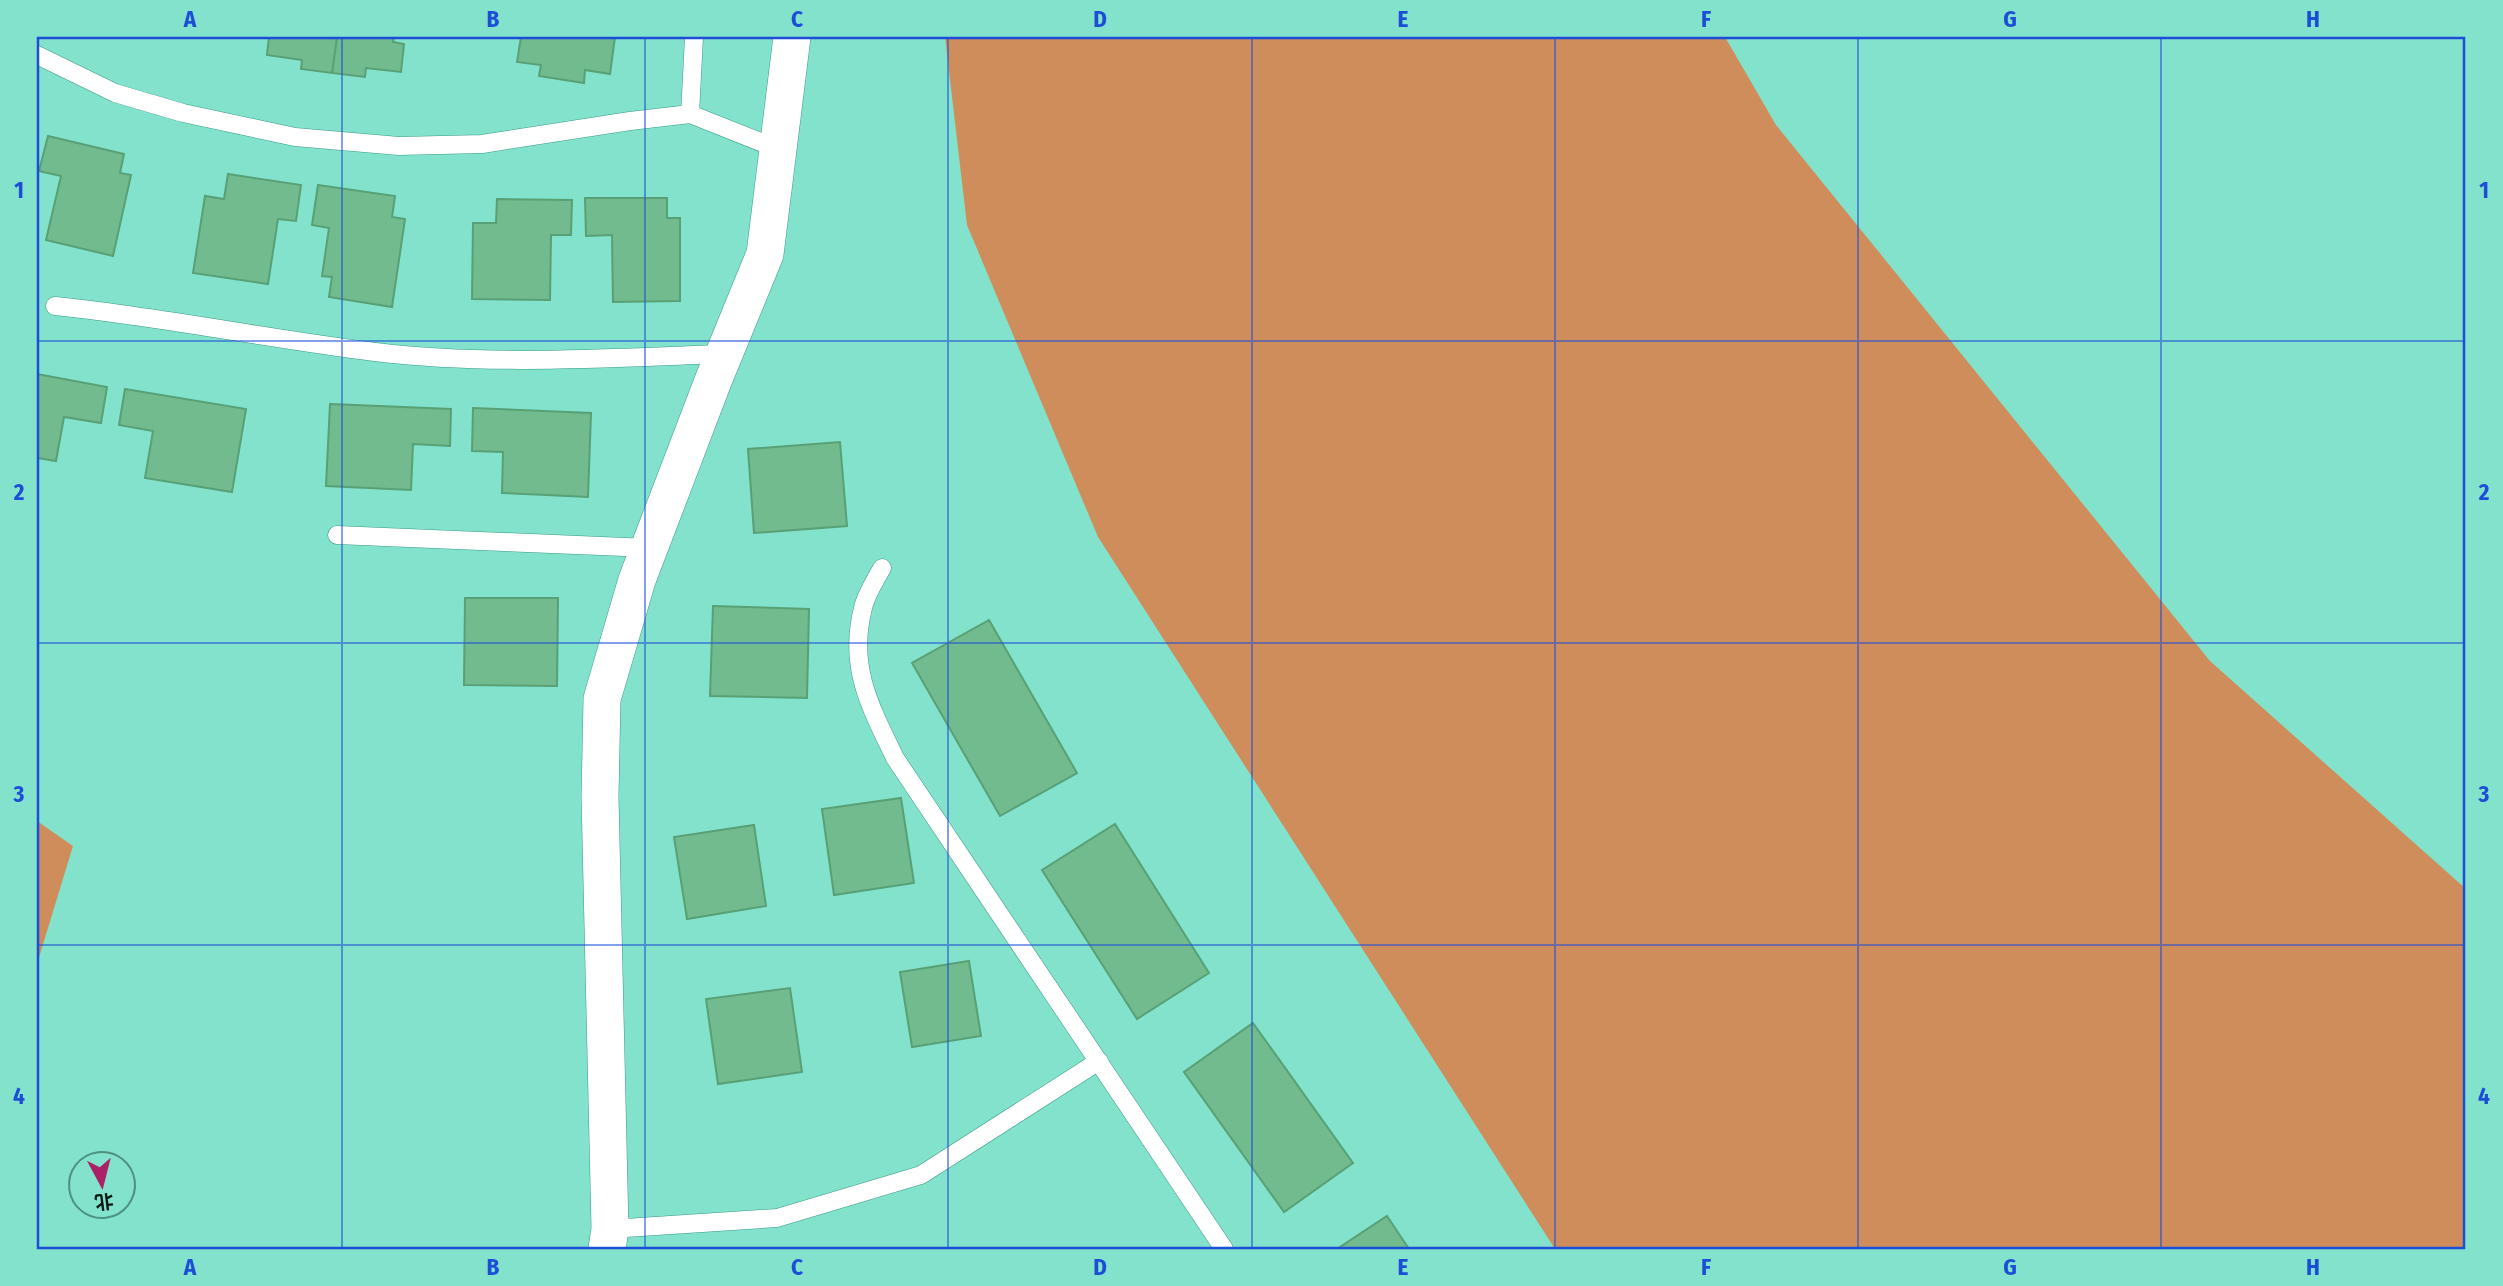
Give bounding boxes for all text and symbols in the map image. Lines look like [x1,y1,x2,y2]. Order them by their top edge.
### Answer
text: A [183,5,197,33]
text: B [487,5,500,33]
text: C [791,5,803,33]
text: D [1093,5,1107,33]
text: E [1398,5,1409,33]
text: F [1701,5,1711,33]
text: G [2003,5,2017,33]
text: H [2306,5,2320,33]
text: 1 [14,176,24,204]
text: 1 [2479,176,2489,204]
text: 2 [13,478,25,506]
text: 2 [2478,478,2490,506]
text: 3 [13,780,25,808]
text: 3 [2478,780,2490,808]
text: 4 [13,1082,25,1110]
text: 4 [2478,1082,2490,1110]
north arrow [66,1150,136,1220]
text: 北 [93,1189,115,1214]
text: A [183,1253,197,1281]
text: B [487,1253,500,1281]
text: C [791,1253,803,1281]
text: D [1093,1253,1107,1281]
text: E [1398,1253,1409,1281]
text: F [1701,1253,1711,1281]
text: G [2003,1253,2017,1281]
text: H [2306,1253,2320,1281]

